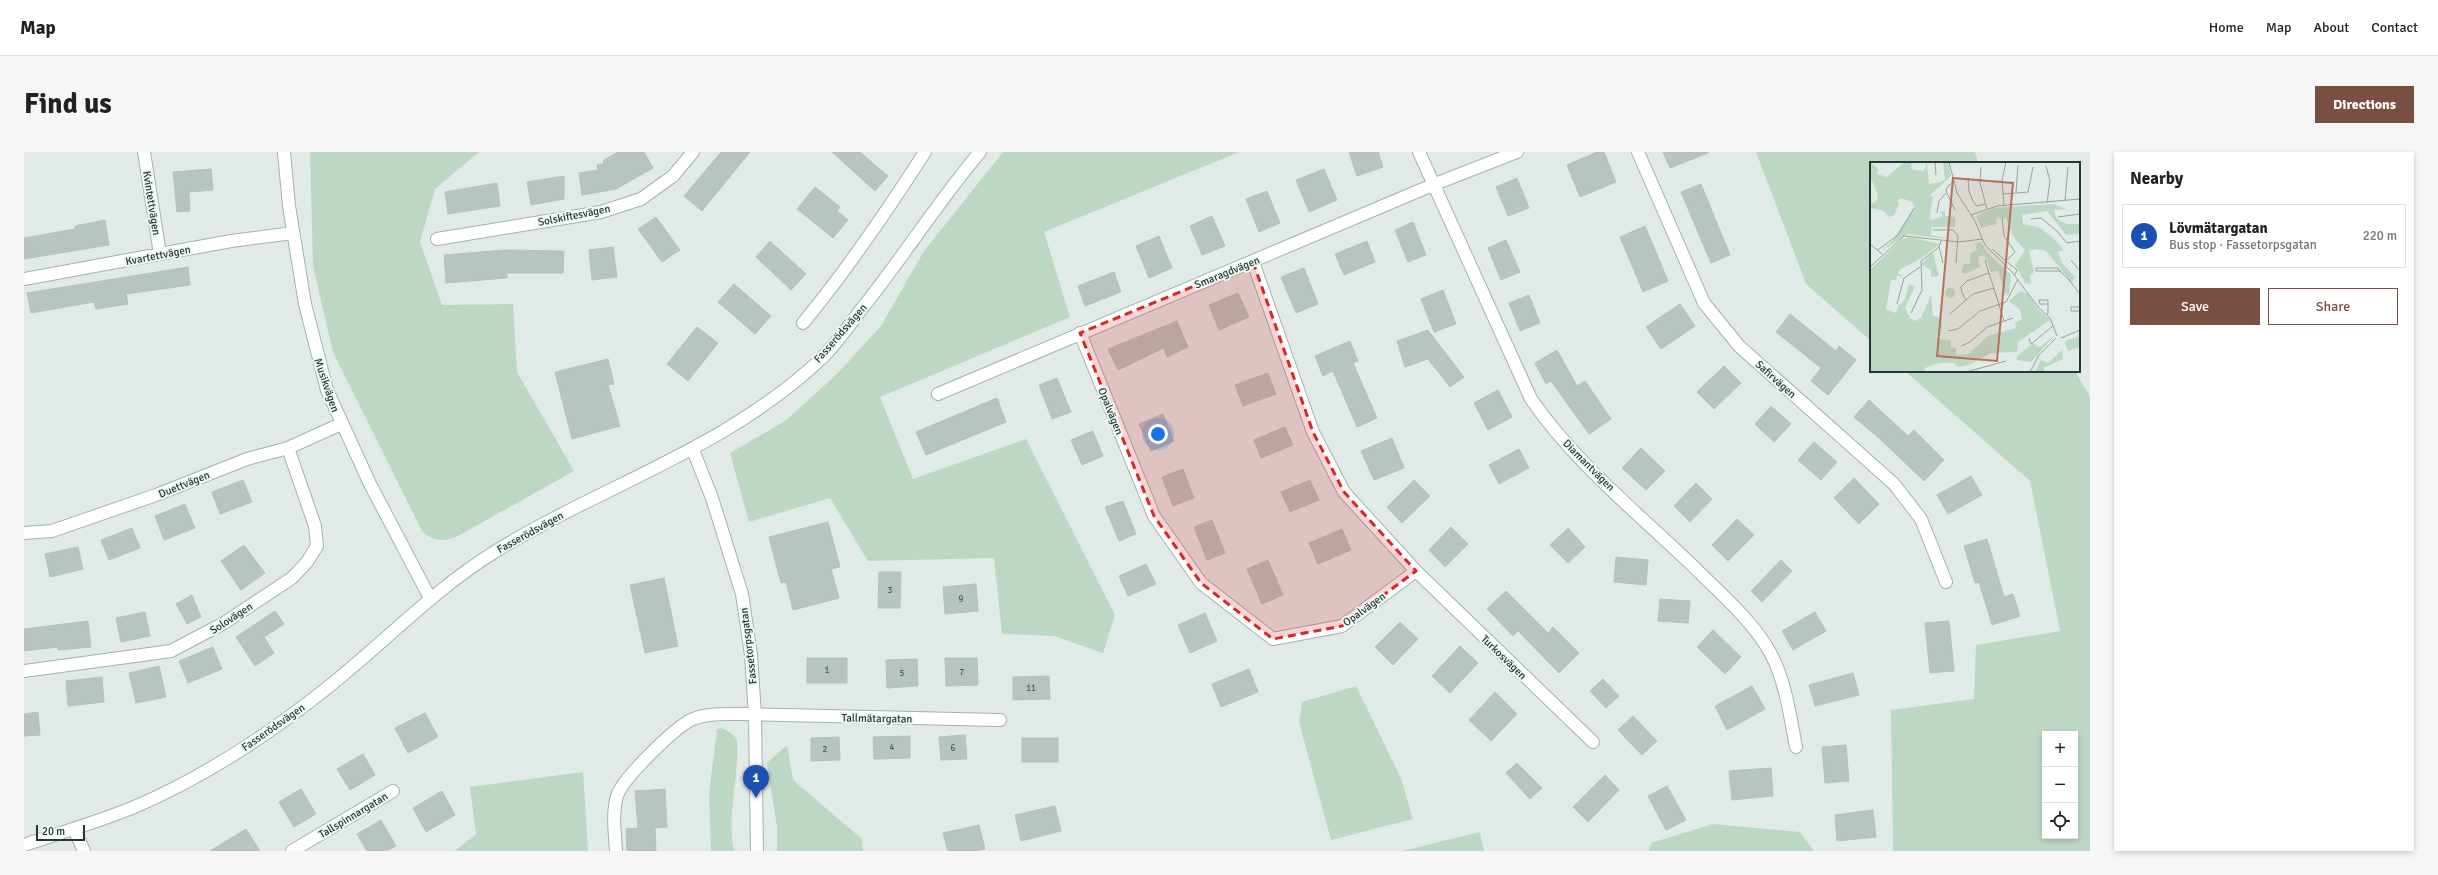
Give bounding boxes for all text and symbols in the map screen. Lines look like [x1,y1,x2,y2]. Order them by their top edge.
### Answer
text: Map [20,16,56,40]
text: Home [2209,19,2244,36]
text: Map [2266,19,2291,36]
text: About [2313,19,2349,36]
text: Contact [2371,19,2418,36]
button: Directions [2315,86,2414,123]
text: Find us [24,87,112,121]
inset map [1870,162,2080,372]
text: Nearby [2130,168,2183,189]
street label: Kvintettvägen [140,170,163,236]
street label: Solskiftesvägen [537,202,611,229]
text: Lövmätargatan [2169,219,2268,237]
text: 1 [2140,228,2148,244]
text: 220 m [2363,228,2397,244]
text: Bus stop · Fassetorpsgatan [2169,237,2317,253]
street label: Kvartettvägen [124,243,192,268]
street label: Smaragdvägen [1193,253,1262,291]
button: Save [2130,288,2260,325]
button: Share [2268,288,2398,325]
street label: Fasserödsvägen [811,301,870,366]
street label: Musikvägen [311,357,342,414]
street label: Safirvägen [1753,358,1799,401]
street label: Opalvägen [1095,386,1126,437]
your location [1148,424,1168,444]
street label: Diamantvägen [1560,437,1617,494]
street label: Duettvägen [157,468,212,501]
street label: Fasserödsvägen [495,509,566,556]
house number: 3 [888,585,893,596]
street label: Opalvägen [1340,590,1388,629]
house number: 9 [959,594,964,605]
street label: Solovägen [207,600,255,637]
street label: Fassetorpsgatan [737,607,760,685]
street label: Turkosvägen [1478,632,1529,682]
house number: 1 [825,665,830,676]
house number: 7 [960,667,965,678]
house number: 5 [900,668,905,679]
house number: 11 [1026,683,1036,694]
street label: Fasserödsvägen [239,701,307,754]
street label: Tallmätargatan [841,711,913,726]
map controls [2042,731,2078,839]
button: + [2042,731,2078,767]
house number: 4 [890,742,895,753]
house number: 6 [951,743,956,754]
house number: 2 [823,744,828,755]
pin: 1 [743,765,769,798]
button: − [2042,767,2078,803]
street label: Tallspinnargatan [316,790,390,841]
button: locate [2042,803,2078,839]
scale bar [36,823,85,842]
text: 20 m [42,825,65,838]

